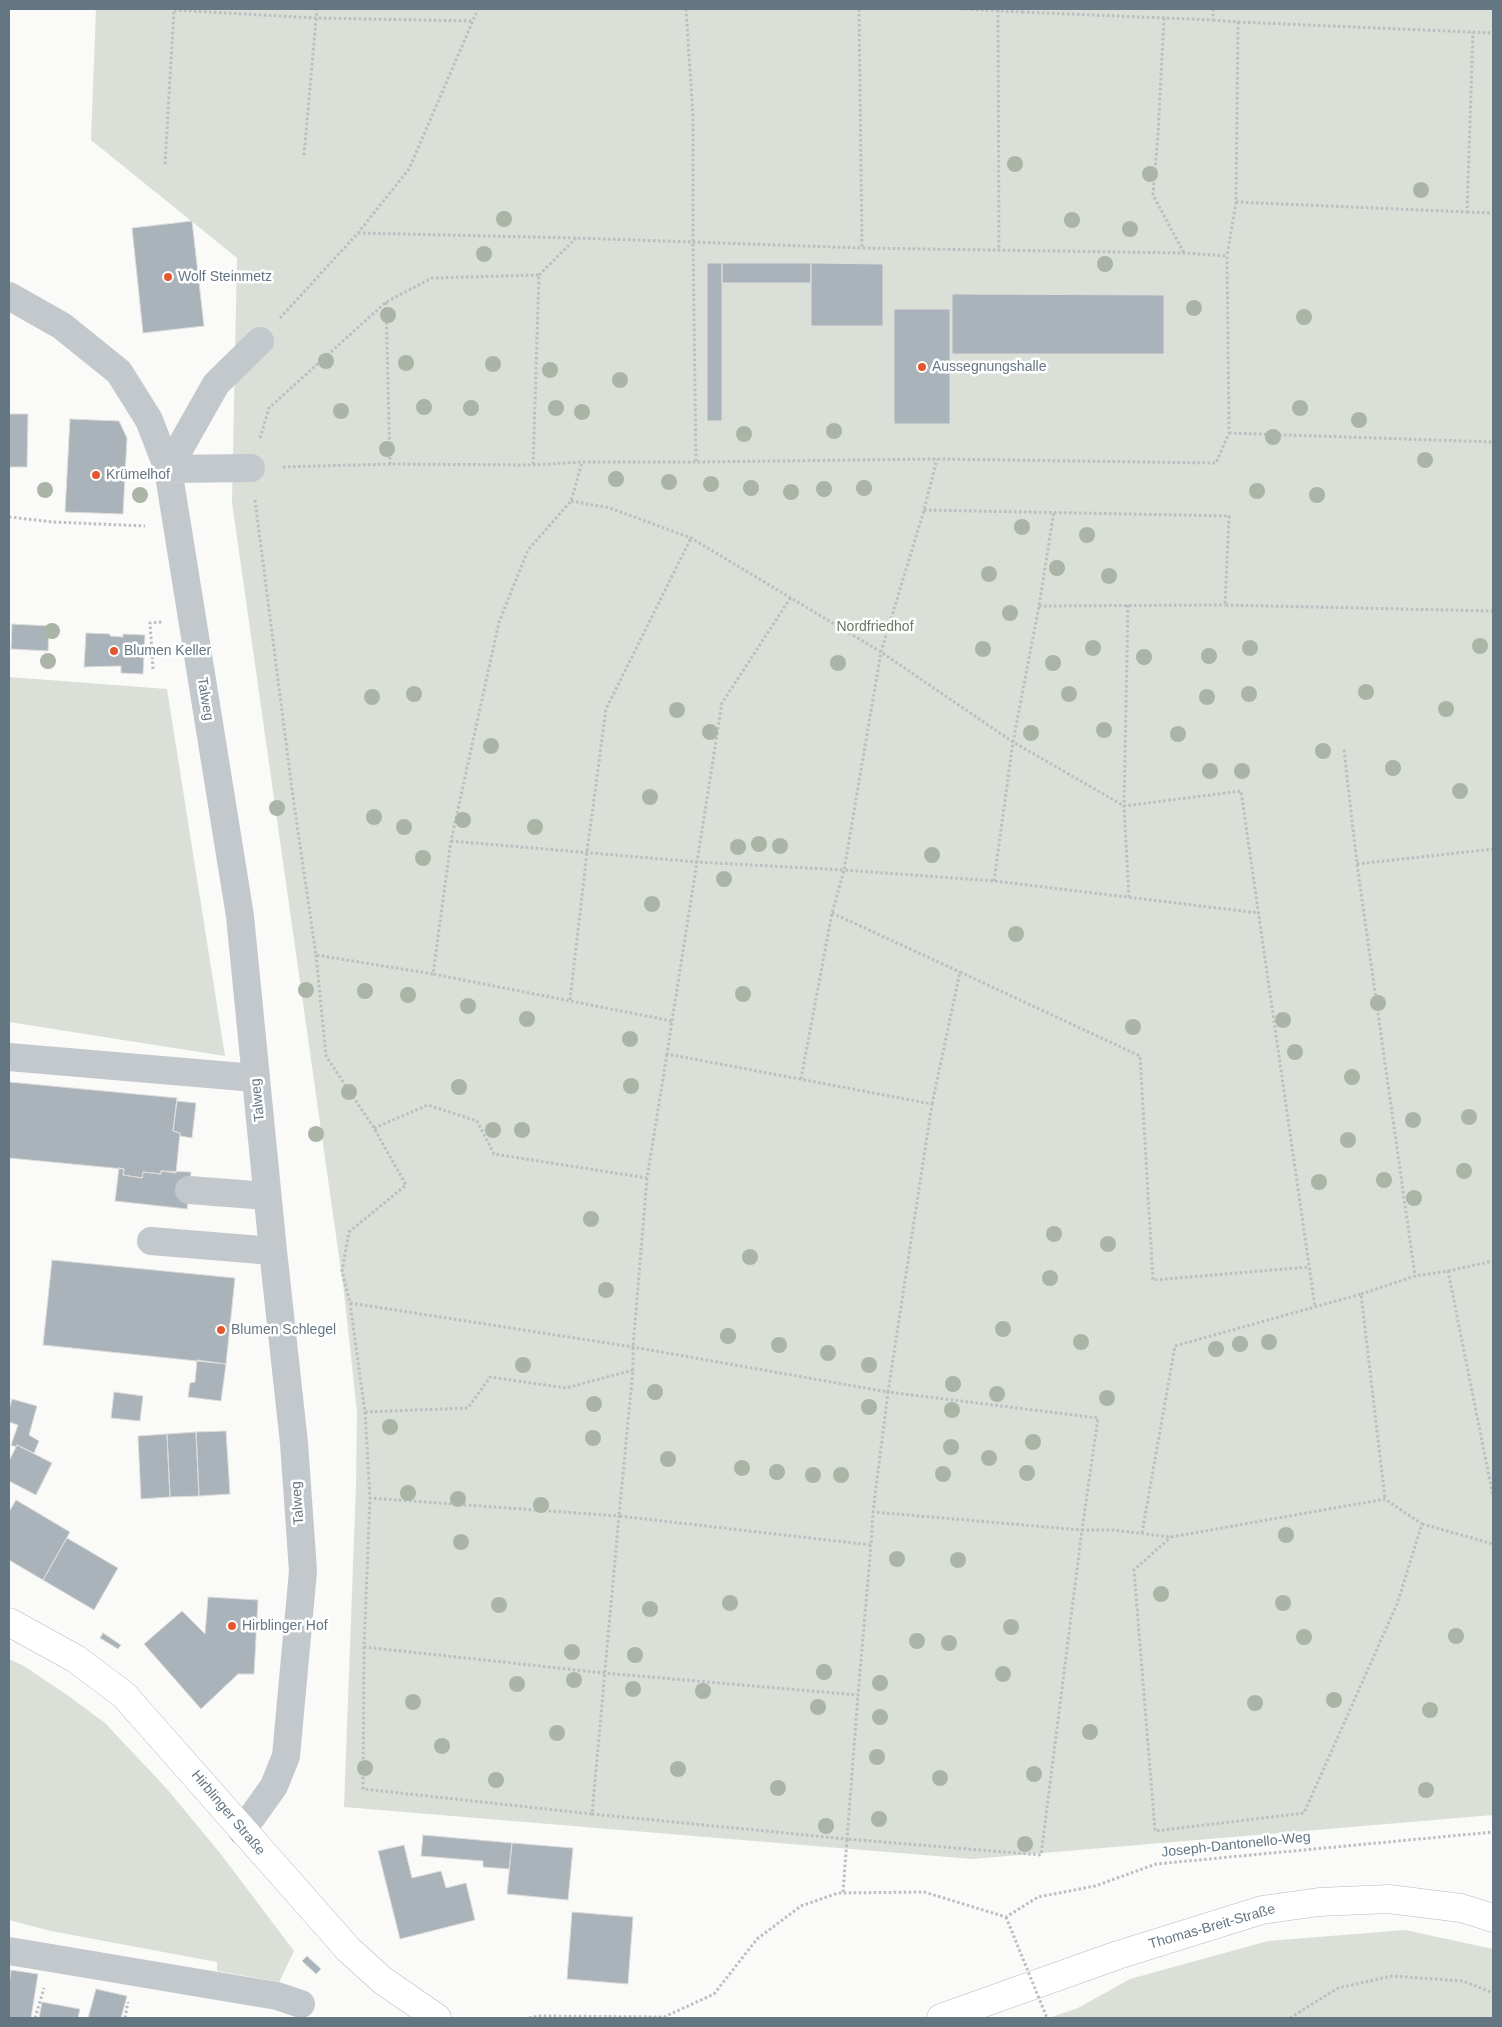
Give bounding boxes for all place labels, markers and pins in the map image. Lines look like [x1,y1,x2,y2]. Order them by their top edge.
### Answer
place label: Wolf Steinmetz [178,269,272,285]
marker: Wolf Steinmetz [162,271,174,283]
place label: Aussegnungshalle [932,359,1046,375]
marker: Aussegnungshalle [916,361,928,373]
place label: Krümelhof [106,467,170,483]
marker: Krümelhof [90,469,102,481]
place label: Blumen Keller [124,643,211,659]
marker: Blumen Keller [108,645,120,657]
place label: Blumen Schlegel [231,1322,336,1338]
marker: Blumen Schlegel [215,1324,227,1336]
place label: Hirblinger Hof [242,1618,328,1634]
marker: Hirblinger Hof [226,1620,238,1632]

